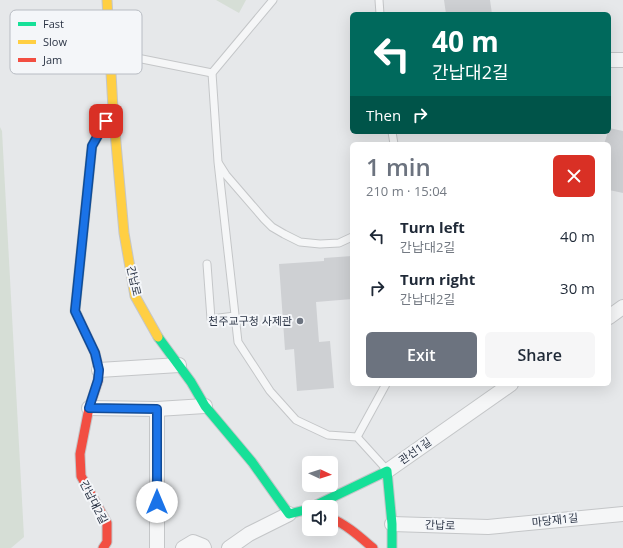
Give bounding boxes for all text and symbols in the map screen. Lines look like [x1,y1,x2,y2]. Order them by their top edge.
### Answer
legend [10,10,142,74]
text: Fast [43,16,64,31]
text: 40 m [432,22,499,60]
icon: left [366,28,418,80]
text: Slow [43,34,67,49]
text: Jam [42,52,62,67]
text: 간납대2길 [432,60,509,84]
pin [89,104,123,138]
icon: right [409,104,431,126]
text: Then [366,105,401,125]
icon: arrive [95,110,117,132]
text: 1 min [366,150,431,183]
button: close [553,155,595,197]
text: 210 m · 15:04 [366,182,447,200]
text: Turn left [400,217,465,237]
icon: left [366,225,388,247]
text: 40 m [560,226,595,246]
text: 간납대2길 [400,238,455,256]
street label: 간납로 [124,264,145,297]
text: Turn right [400,269,475,289]
icon: right [366,277,388,299]
text: 30 m [560,278,595,298]
text: 간납대2길 [400,290,455,308]
place label: 천주교구청 사제관 [208,313,292,328]
marker: 천주교구청 사제관 [295,316,305,326]
button: Exit [366,332,477,378]
button: Share [485,332,595,378]
street label: 관선1길 [395,434,434,467]
north arrow [302,456,338,492]
map controls [302,456,338,536]
street label: 간납대2길 [77,478,112,526]
position arrow [136,481,178,523]
button: sound [302,500,338,536]
street label: 마당재1길 [531,510,579,529]
street label: 간납로 [425,516,455,533]

